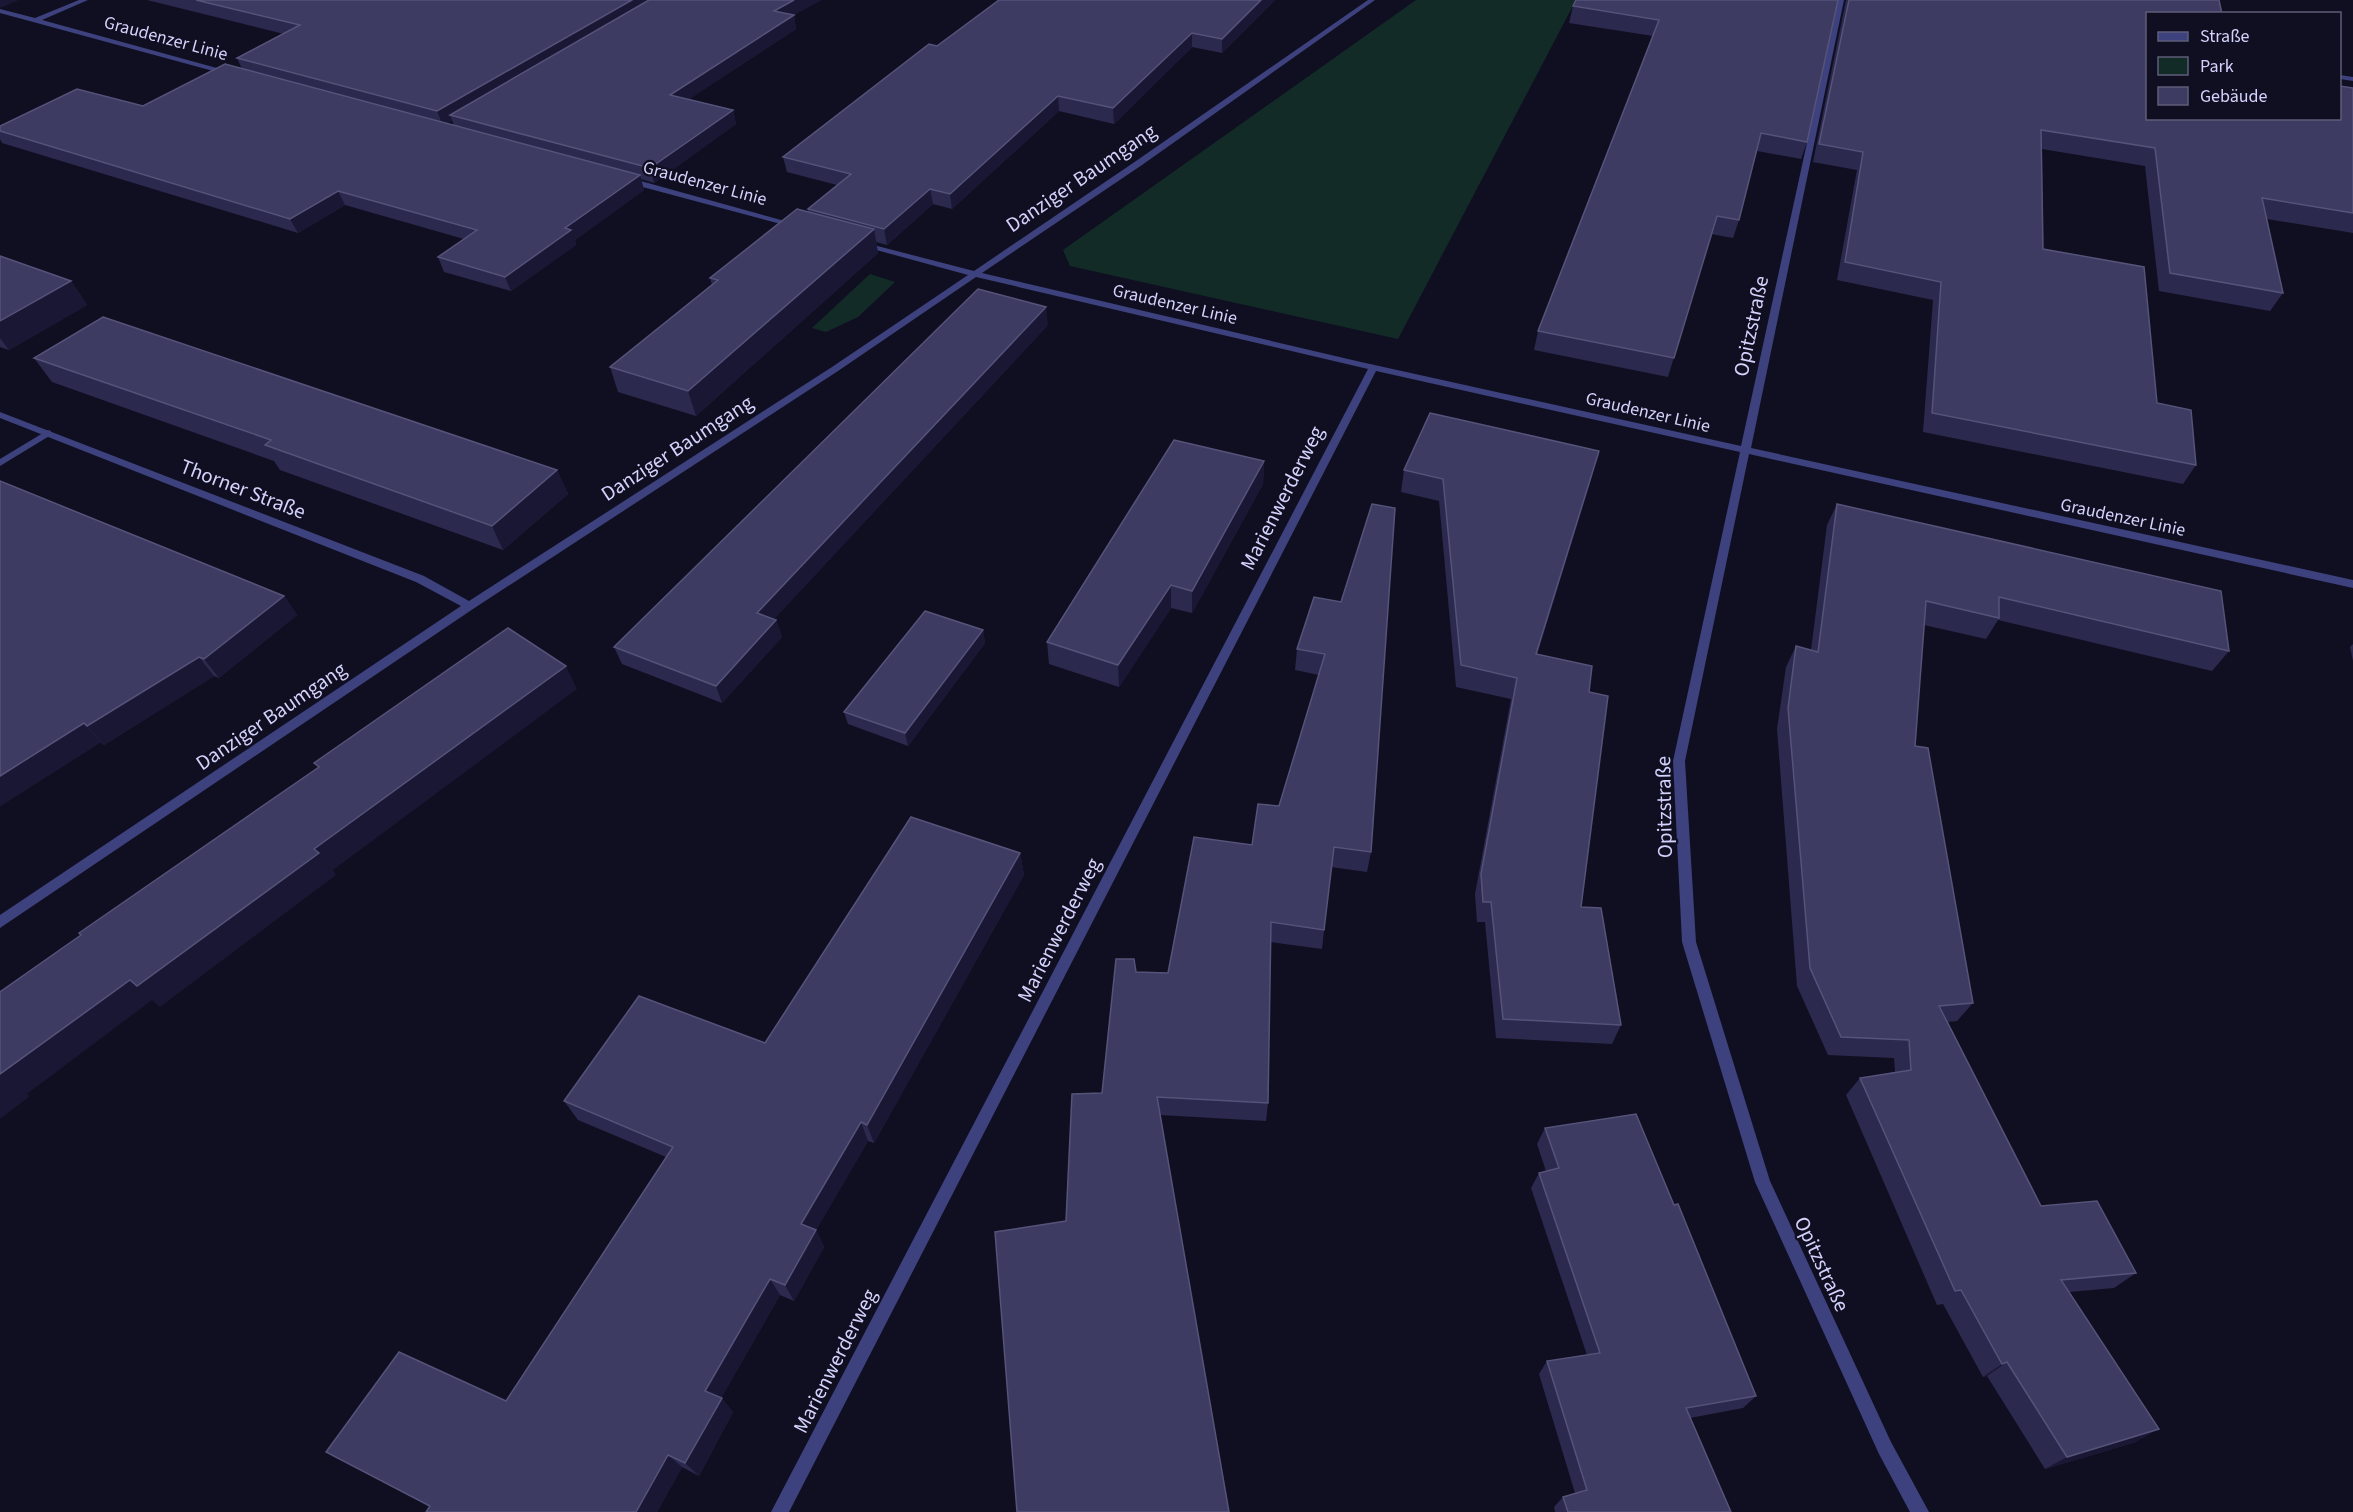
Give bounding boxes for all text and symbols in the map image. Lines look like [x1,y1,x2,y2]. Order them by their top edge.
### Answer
street label: Graudenzer Linie [101,10,231,67]
legend [2146,12,2341,120]
text: Straße [2200,24,2250,49]
text: Park [2200,54,2234,79]
text: Gebäude [2200,84,2268,109]
street label: Danziger Baumgang [1000,116,1163,240]
street label: Graudenzer Linie [640,155,770,212]
street label: Opitzstraße [1726,273,1776,379]
street label: Graudenzer Linie [1110,278,1240,331]
street label: Graudenzer Linie [1583,386,1713,439]
street label: Danziger Baumgang [595,387,759,508]
street label: Marienwerderweg [1233,420,1331,575]
street label: Thorner Straße [176,451,310,527]
street label: Graudenzer Linie [2058,492,2188,543]
street label: Danziger Baumgang [190,654,353,778]
street label: Opitzstraße [1648,756,1680,858]
street label: Marienwerderweg [1010,852,1108,1007]
street label: Opitzstraße [1787,1211,1857,1317]
street label: Marienwerderweg [786,1283,884,1438]

